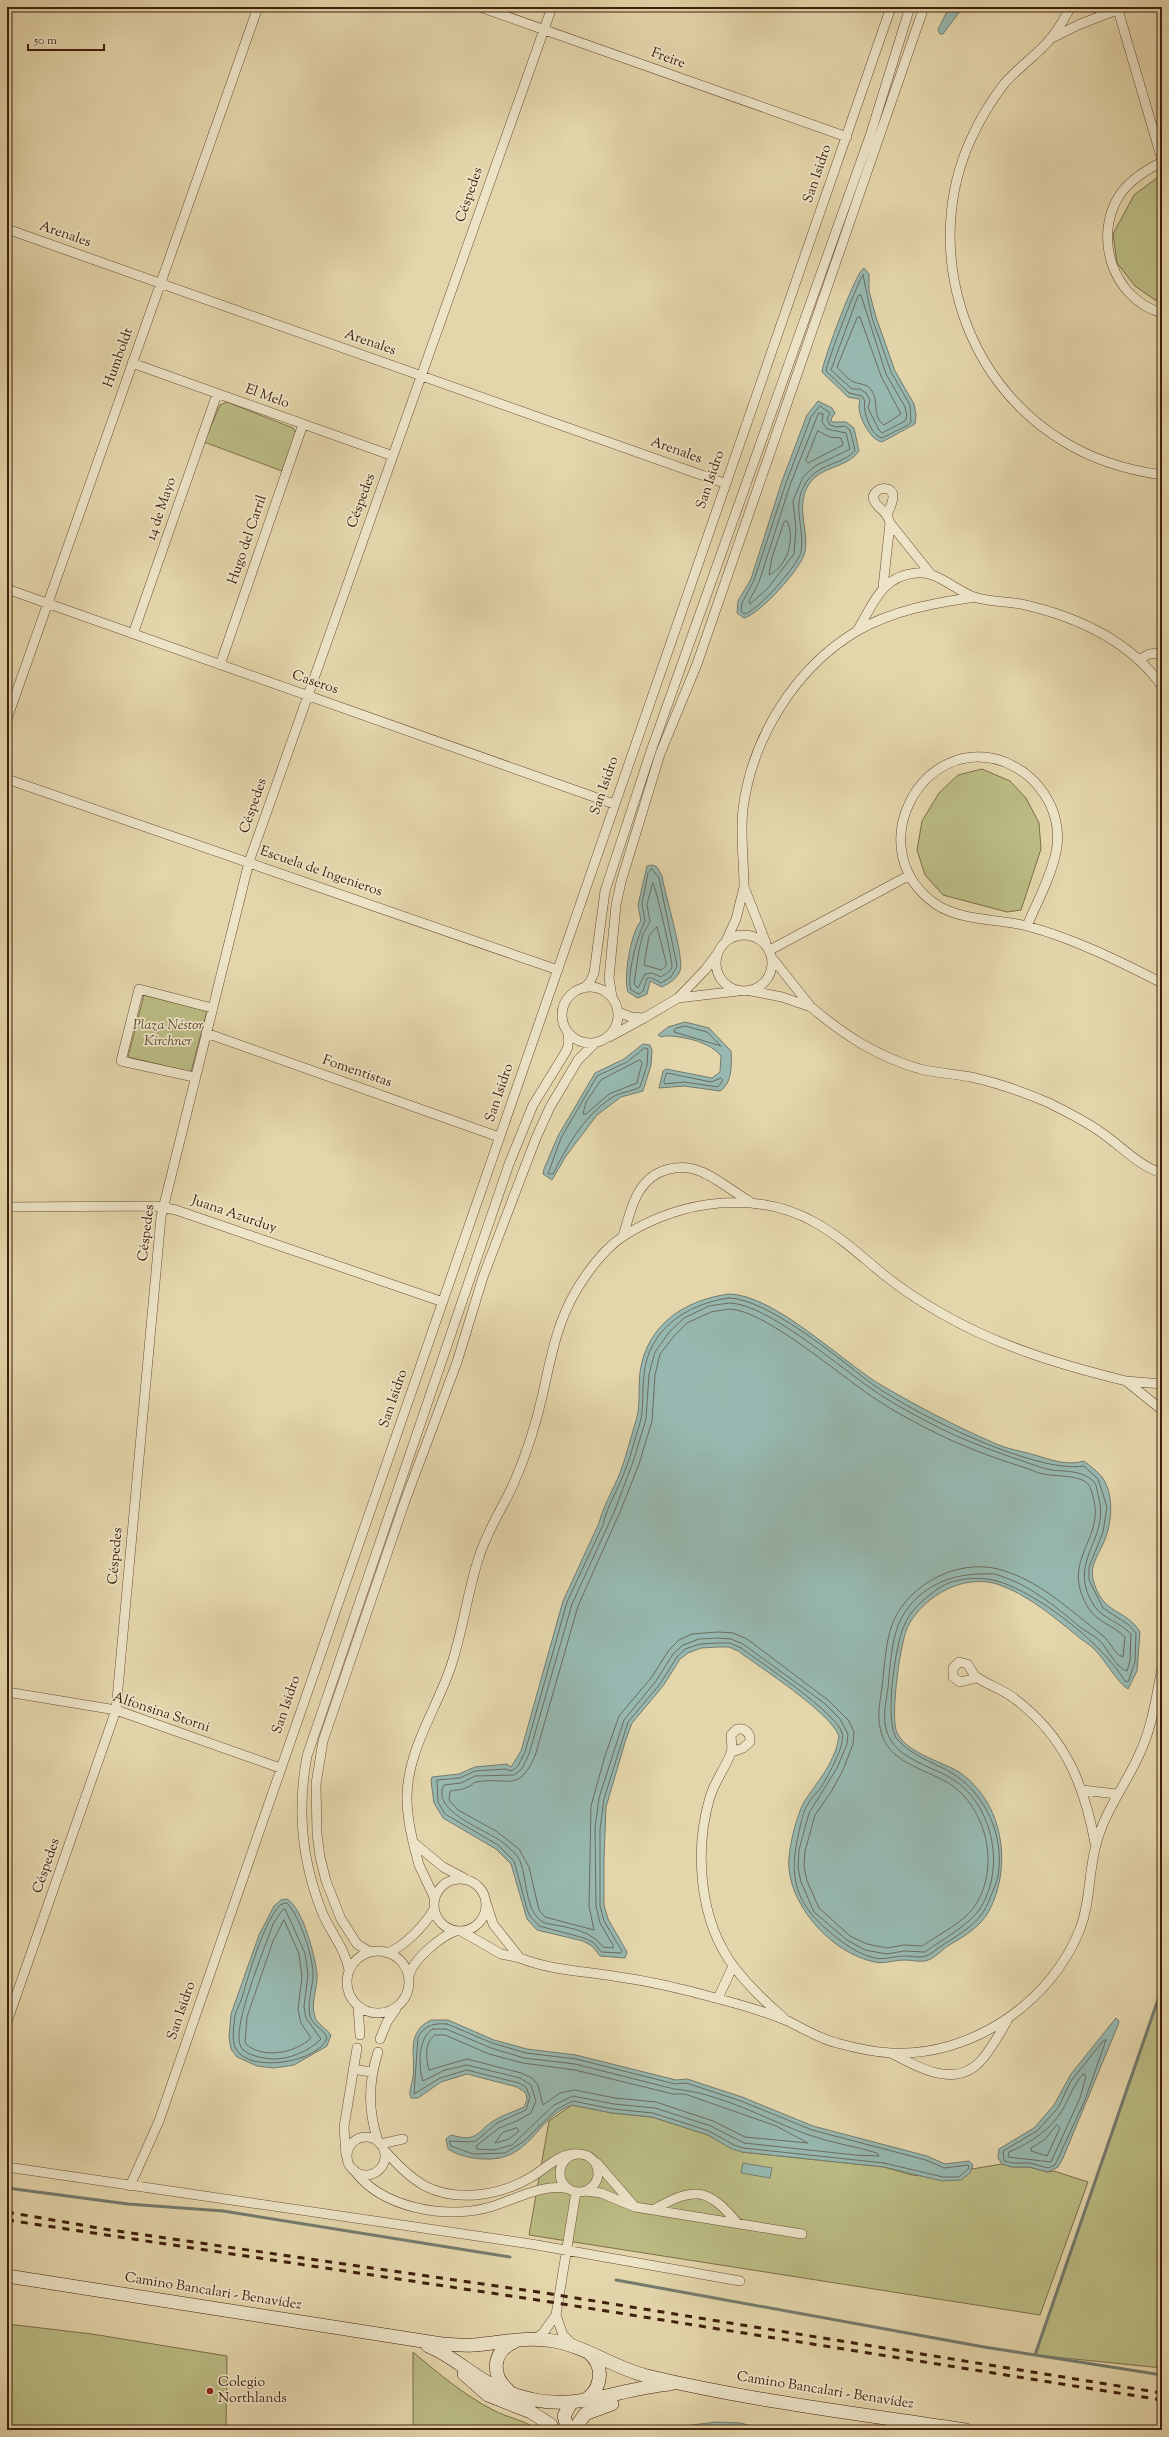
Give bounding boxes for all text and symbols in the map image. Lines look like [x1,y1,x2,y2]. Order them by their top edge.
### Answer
scale bar [28,26,104,52]
text: 50 m [33,32,57,50]
street label: Freire [648,44,688,74]
street label: San Isidro [799,142,837,206]
street label: Céspedes [451,165,489,225]
street label: Arenales [37,217,93,253]
street label: Humboldt [99,325,139,391]
street label: Arenales [342,325,398,361]
street label: El Melo [242,380,292,414]
street label: Arenales [647,432,705,470]
street label: San Isidro [692,448,730,512]
street label: Céspedes [343,471,381,531]
street label: 14 de Mayo [142,474,182,543]
street label: Hugo del Carril [223,493,273,587]
street label: Caseros [289,666,341,700]
street label: San Isidro [586,754,624,818]
street label: Céspedes [235,776,273,836]
street label: Escuela de Ingenieros [257,842,385,902]
park label: Plaza Néstor Kirchner [133,1016,203,1052]
street label: Fomentistas [320,1051,394,1093]
street label: San Isidro [481,1061,519,1125]
street label: Juana Azurduy [188,1191,279,1239]
street label: Céspedes [134,1203,160,1263]
street label: San Isidro [375,1367,413,1431]
street label: Céspedes [104,1527,128,1585]
street label: San Isidro [268,1673,306,1737]
street label: Alfonsina Storni [110,1688,212,1738]
street label: Céspedes [28,1836,66,1896]
street label: San Isidro [163,1979,201,2043]
street label: Camino Bancalari - Benavídez [123,2268,303,2316]
street label: Camino Bancalari - Benavídez [735,2367,915,2415]
place label: Colegio Northlands [218,2373,287,2409]
marker: Colegio Northlands [205,2386,215,2396]

